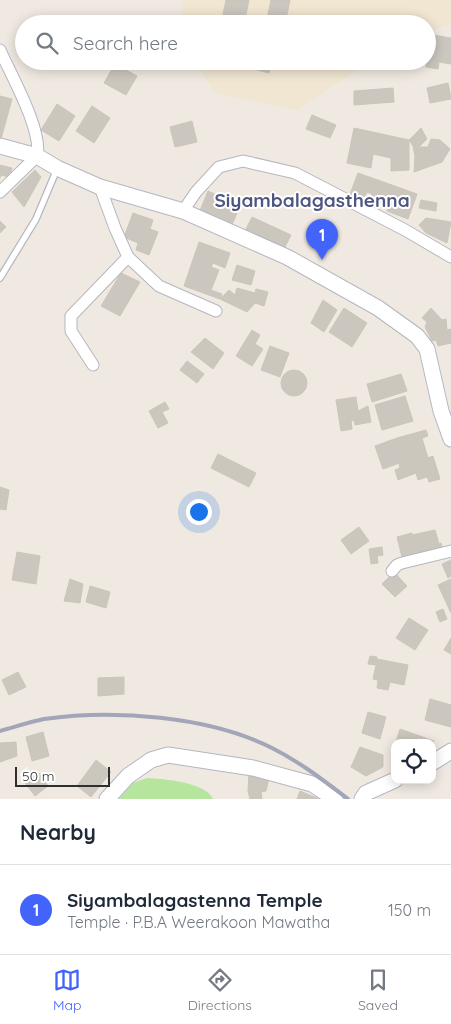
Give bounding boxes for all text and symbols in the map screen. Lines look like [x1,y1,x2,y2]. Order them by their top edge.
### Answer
search box [15,15,436,70]
icon: search [33,29,61,57]
text: Search here [73,31,178,55]
district label: Siyambalagasthenna [214,188,410,212]
pin: 1 [306,219,338,260]
your location [186,499,212,525]
map controls [391,739,436,784]
button: locate [391,739,436,784]
scale bar [15,764,110,787]
text: 50 m [22,767,55,785]
text: Nearby [20,819,96,845]
text: Siyambalagastenna Temple [67,888,323,912]
text: 1 [33,900,39,920]
text: 150 m [388,900,431,920]
text: Temple · P.B.A Weerakoon Mawatha [67,912,330,932]
tab: Map [53,966,82,1014]
tab: Directions [188,966,252,1014]
tab: Saved [358,966,398,1014]

